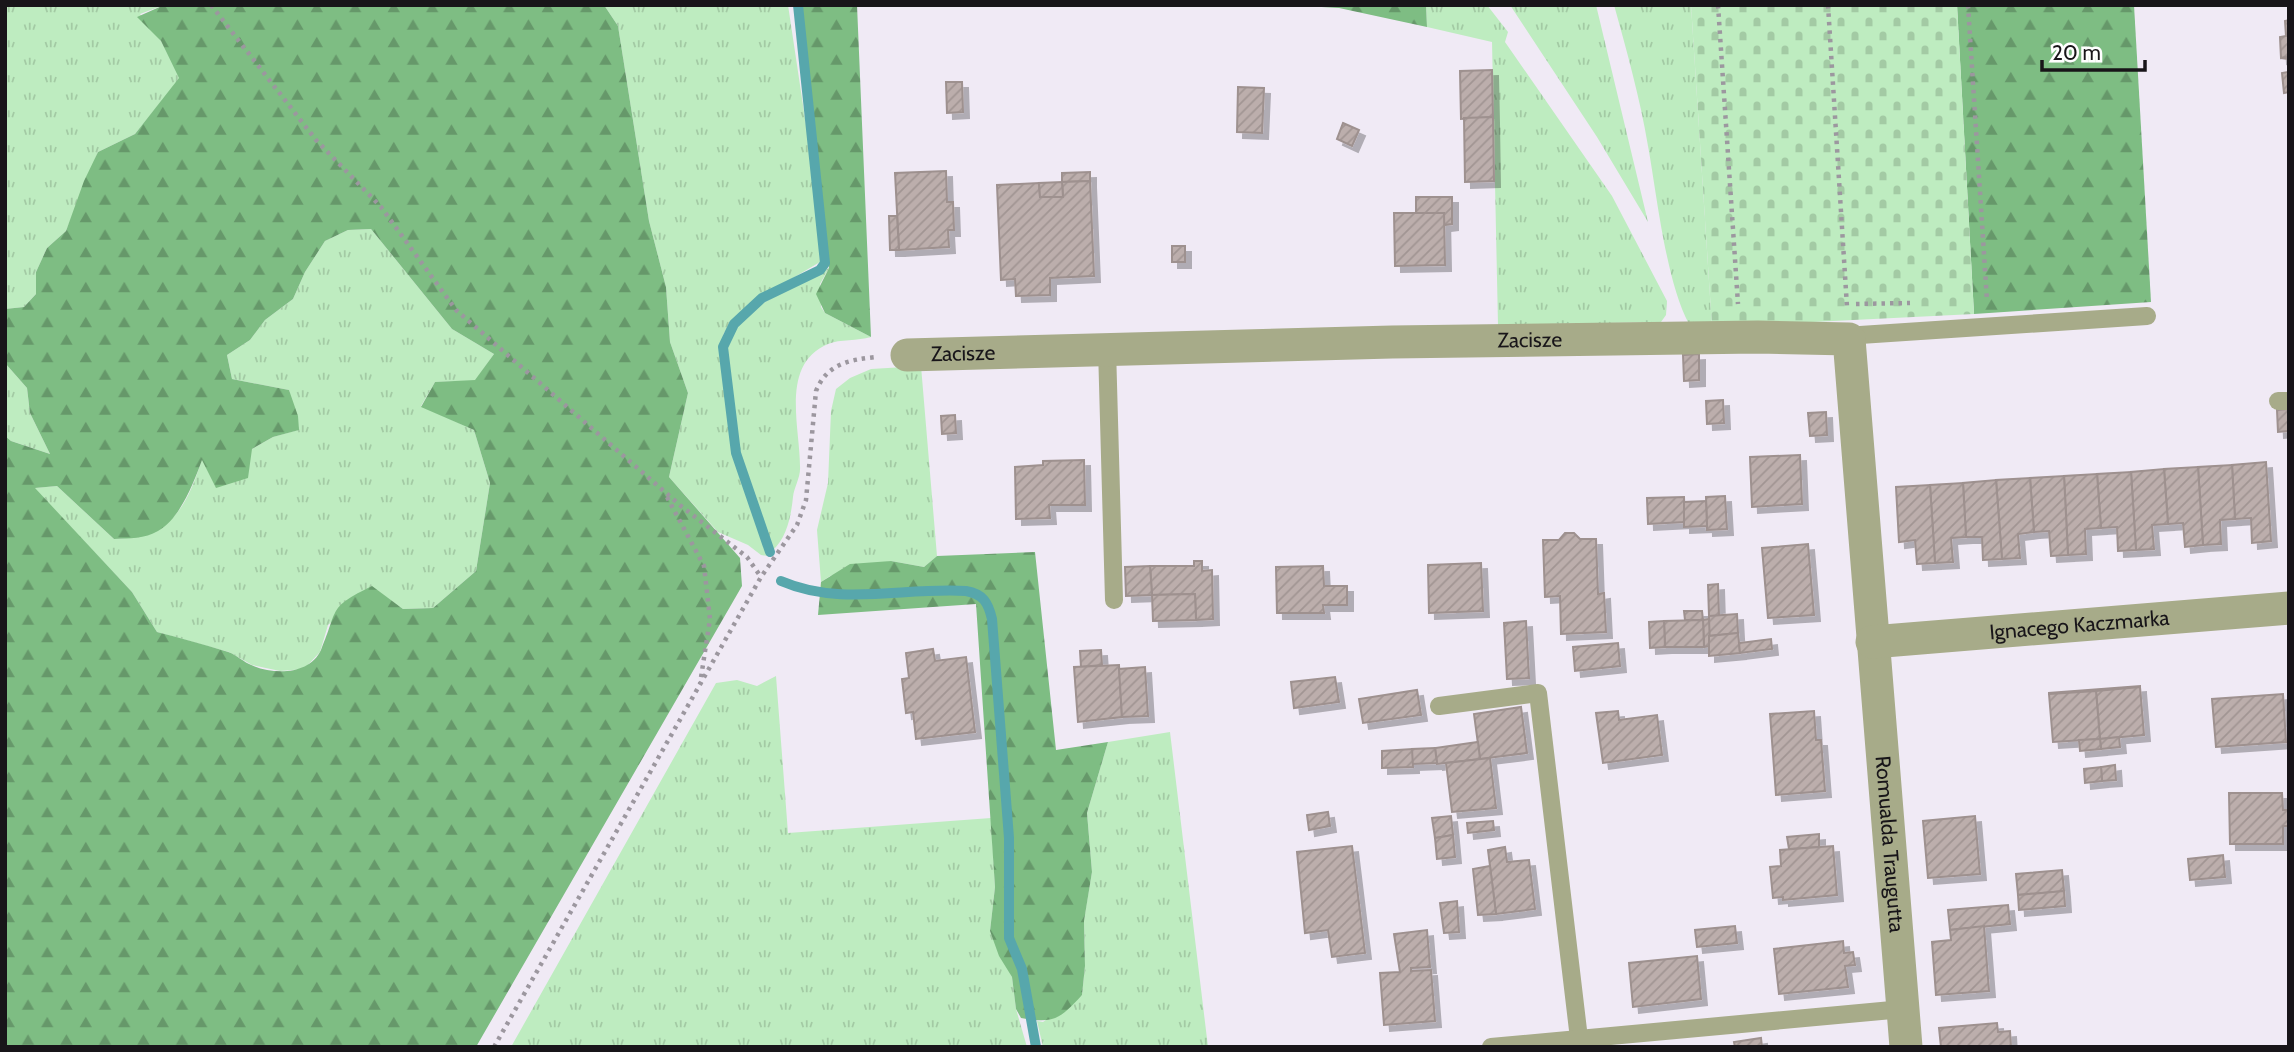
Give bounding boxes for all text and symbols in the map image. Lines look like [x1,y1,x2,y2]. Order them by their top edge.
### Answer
scale bar [2042,28,2145,72]
text: 20 m [2052,40,2101,65]
street label: Zacisze [1497,327,1562,353]
street label: Zacisze [930,340,996,366]
street label: Ignacego Kaczmarka [1988,605,2170,644]
street label: Romualda Traugutta [1871,755,1910,934]

